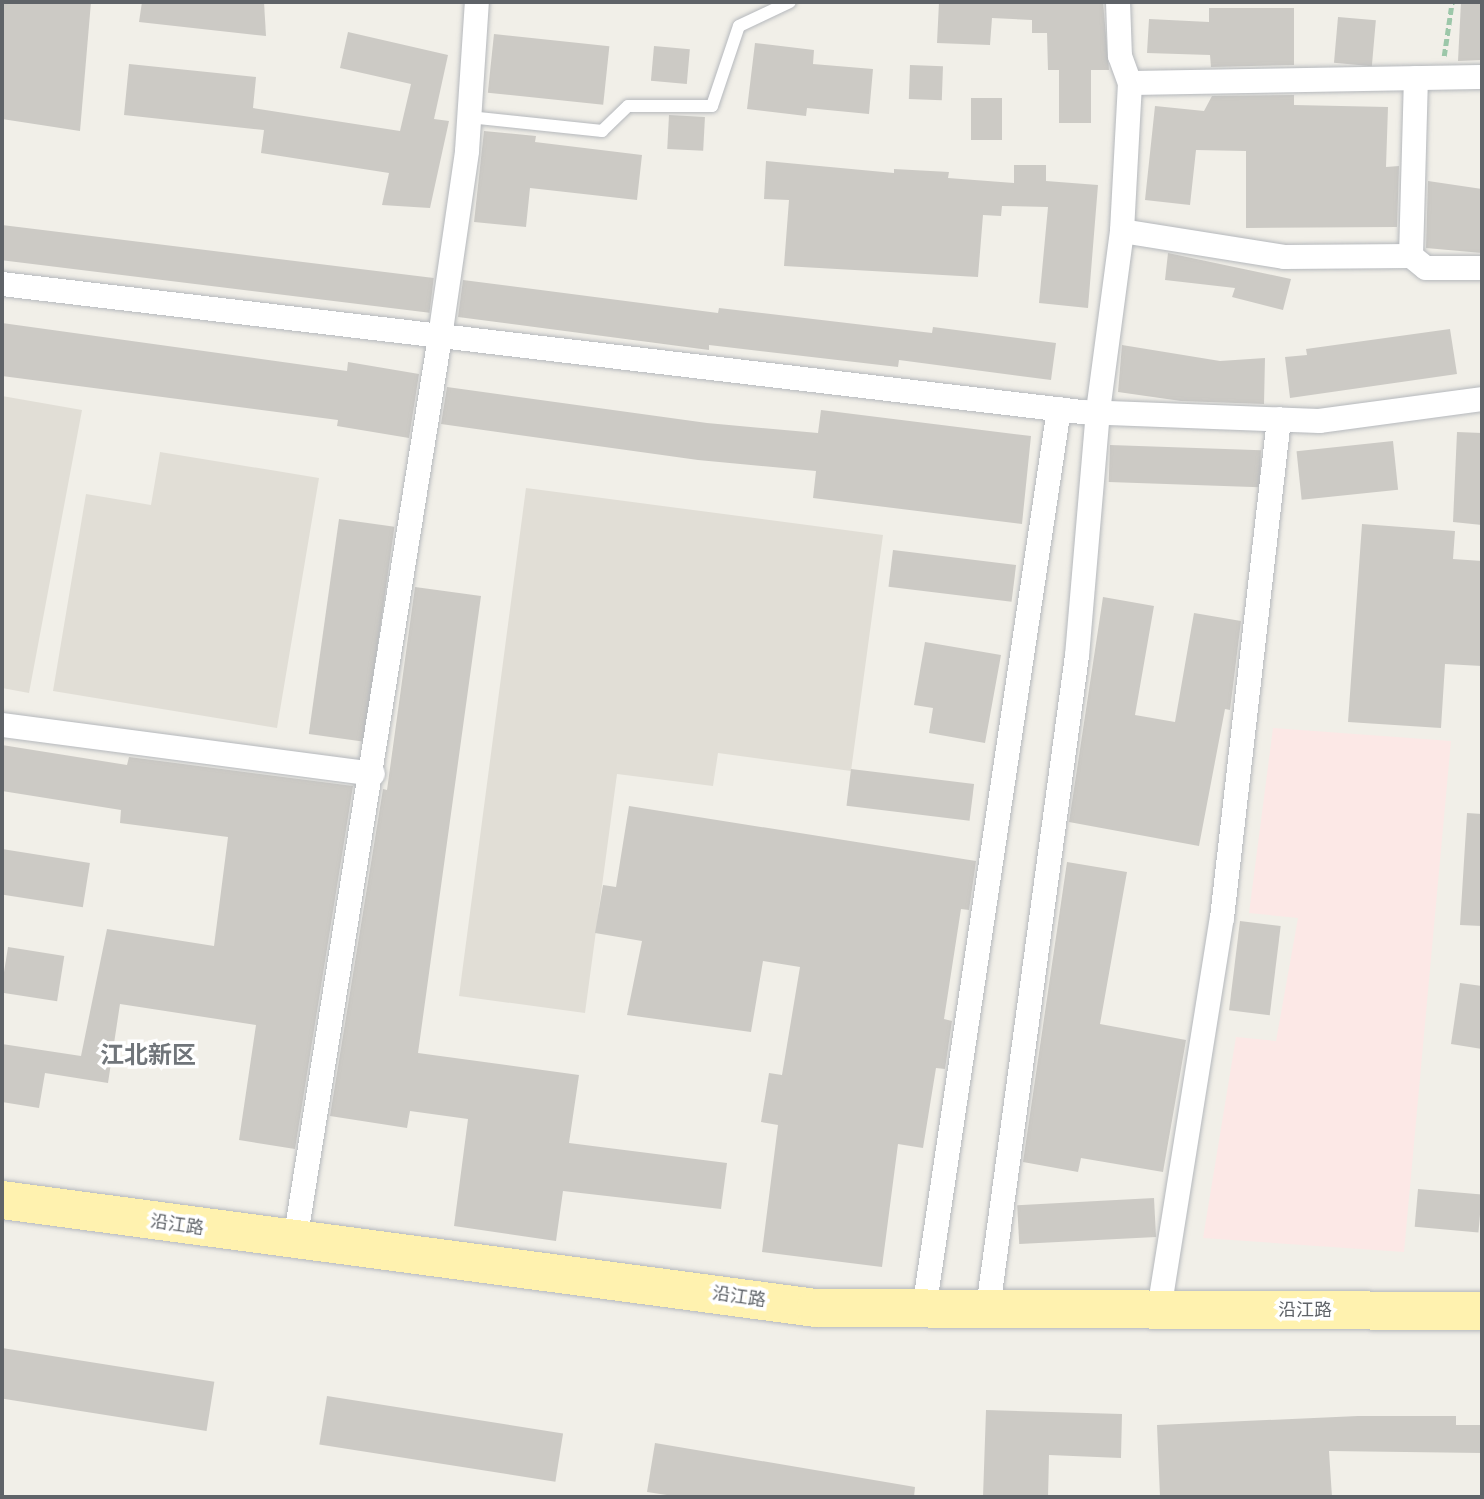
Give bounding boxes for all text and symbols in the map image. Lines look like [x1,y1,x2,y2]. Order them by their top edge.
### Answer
district label: 江北新区 [100,1041,196,1069]
street label: 沿江路 [149,1211,205,1239]
street label: 沿江路 [711,1283,767,1311]
street label: 沿江路 [1278,1299,1332,1321]

